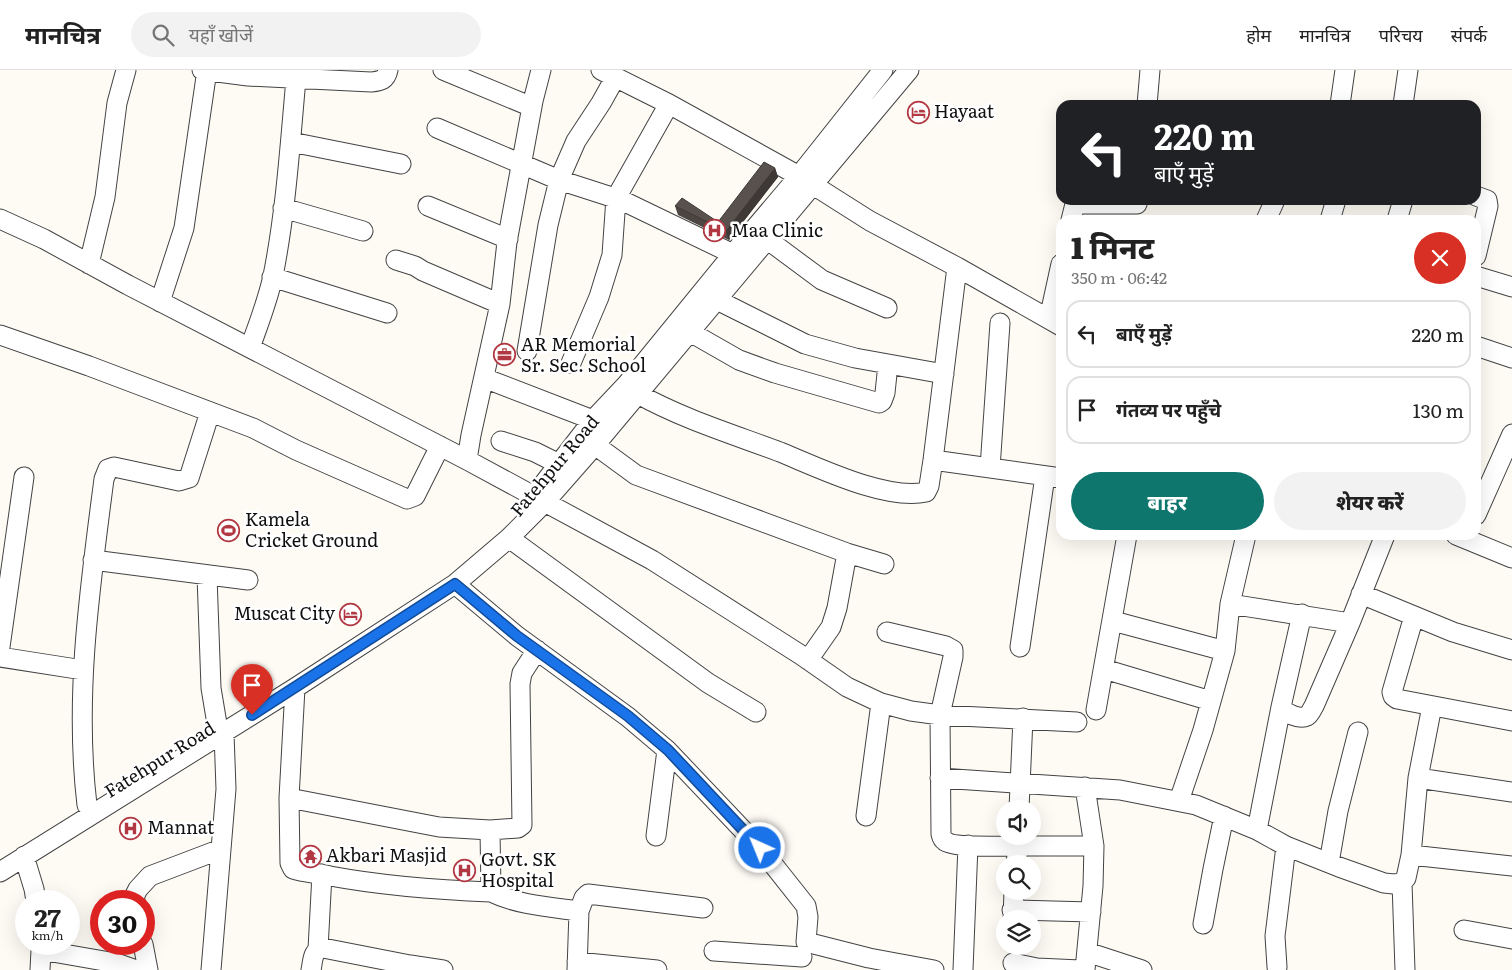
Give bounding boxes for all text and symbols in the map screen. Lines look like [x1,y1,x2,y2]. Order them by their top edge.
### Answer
search box [131,12,481,57]
text: मानचित्र [25,16,101,51]
text: यहाँ खोजें [189,20,253,48]
icon: search [149,21,177,49]
text: होम [1246,21,1271,48]
text: मानचित्र [1299,21,1351,48]
text: परिचय [1379,21,1423,48]
text: संपर्क [1451,21,1487,48]
place label: Hayaat [934,97,995,124]
hotel icon: Hayaat [906,100,930,124]
text: 220 m [1154,109,1255,161]
icon: left [1071,120,1136,185]
text: बाएँ मुड़ें [1154,156,1214,189]
place label: Maa Clinic [731,216,823,243]
hospital icon: Maa Clinic [703,219,727,243]
text: 1 मिनट [1071,224,1154,268]
button: close [1414,232,1466,284]
text: 350 m · 06:42 [1071,265,1167,289]
text: बाएँ मुड़ें [1116,319,1172,347]
icon: left [1073,320,1101,348]
text: 220 m [1412,320,1464,348]
place label: AR Memorial Sr. Sec. School [521,330,646,378]
office icon: AR Memorial Sr. Sec. School [493,343,517,367]
text: गंतव्य पर पहुँचे [1116,395,1221,423]
icon: arrive [1073,396,1101,424]
text: 130 m [1413,396,1464,424]
street label: Fatehpur Road [503,408,605,522]
button: बाहर [1071,472,1264,530]
button: शेयर करें [1274,472,1466,530]
place label: Kamela Cricket Ground [245,505,378,553]
sports icon: Kamela Cricket Ground [217,518,241,542]
place label: Muscat City [234,599,336,626]
hotel icon: Muscat City [339,602,363,626]
pin [231,664,273,715]
icon: arrive [238,671,266,699]
street label: Fatehpur Road [99,714,220,803]
map controls [996,800,1041,955]
button: sound [996,800,1041,845]
place label: Mannat [147,813,215,840]
hospital icon: Mannat [119,816,143,840]
position arrow [733,821,785,873]
place label: Akbari Masjid [326,841,447,868]
temple icon: Akbari Masjid [298,844,322,868]
place label: Govt. SK Hospital [481,845,557,893]
button: search [996,855,1041,900]
hospital icon: Govt. SK Hospital [453,858,477,882]
speed limit sign: 30 [90,890,155,955]
text: 27 [34,898,61,935]
button: layers [996,910,1041,955]
text: km/h [32,926,63,944]

